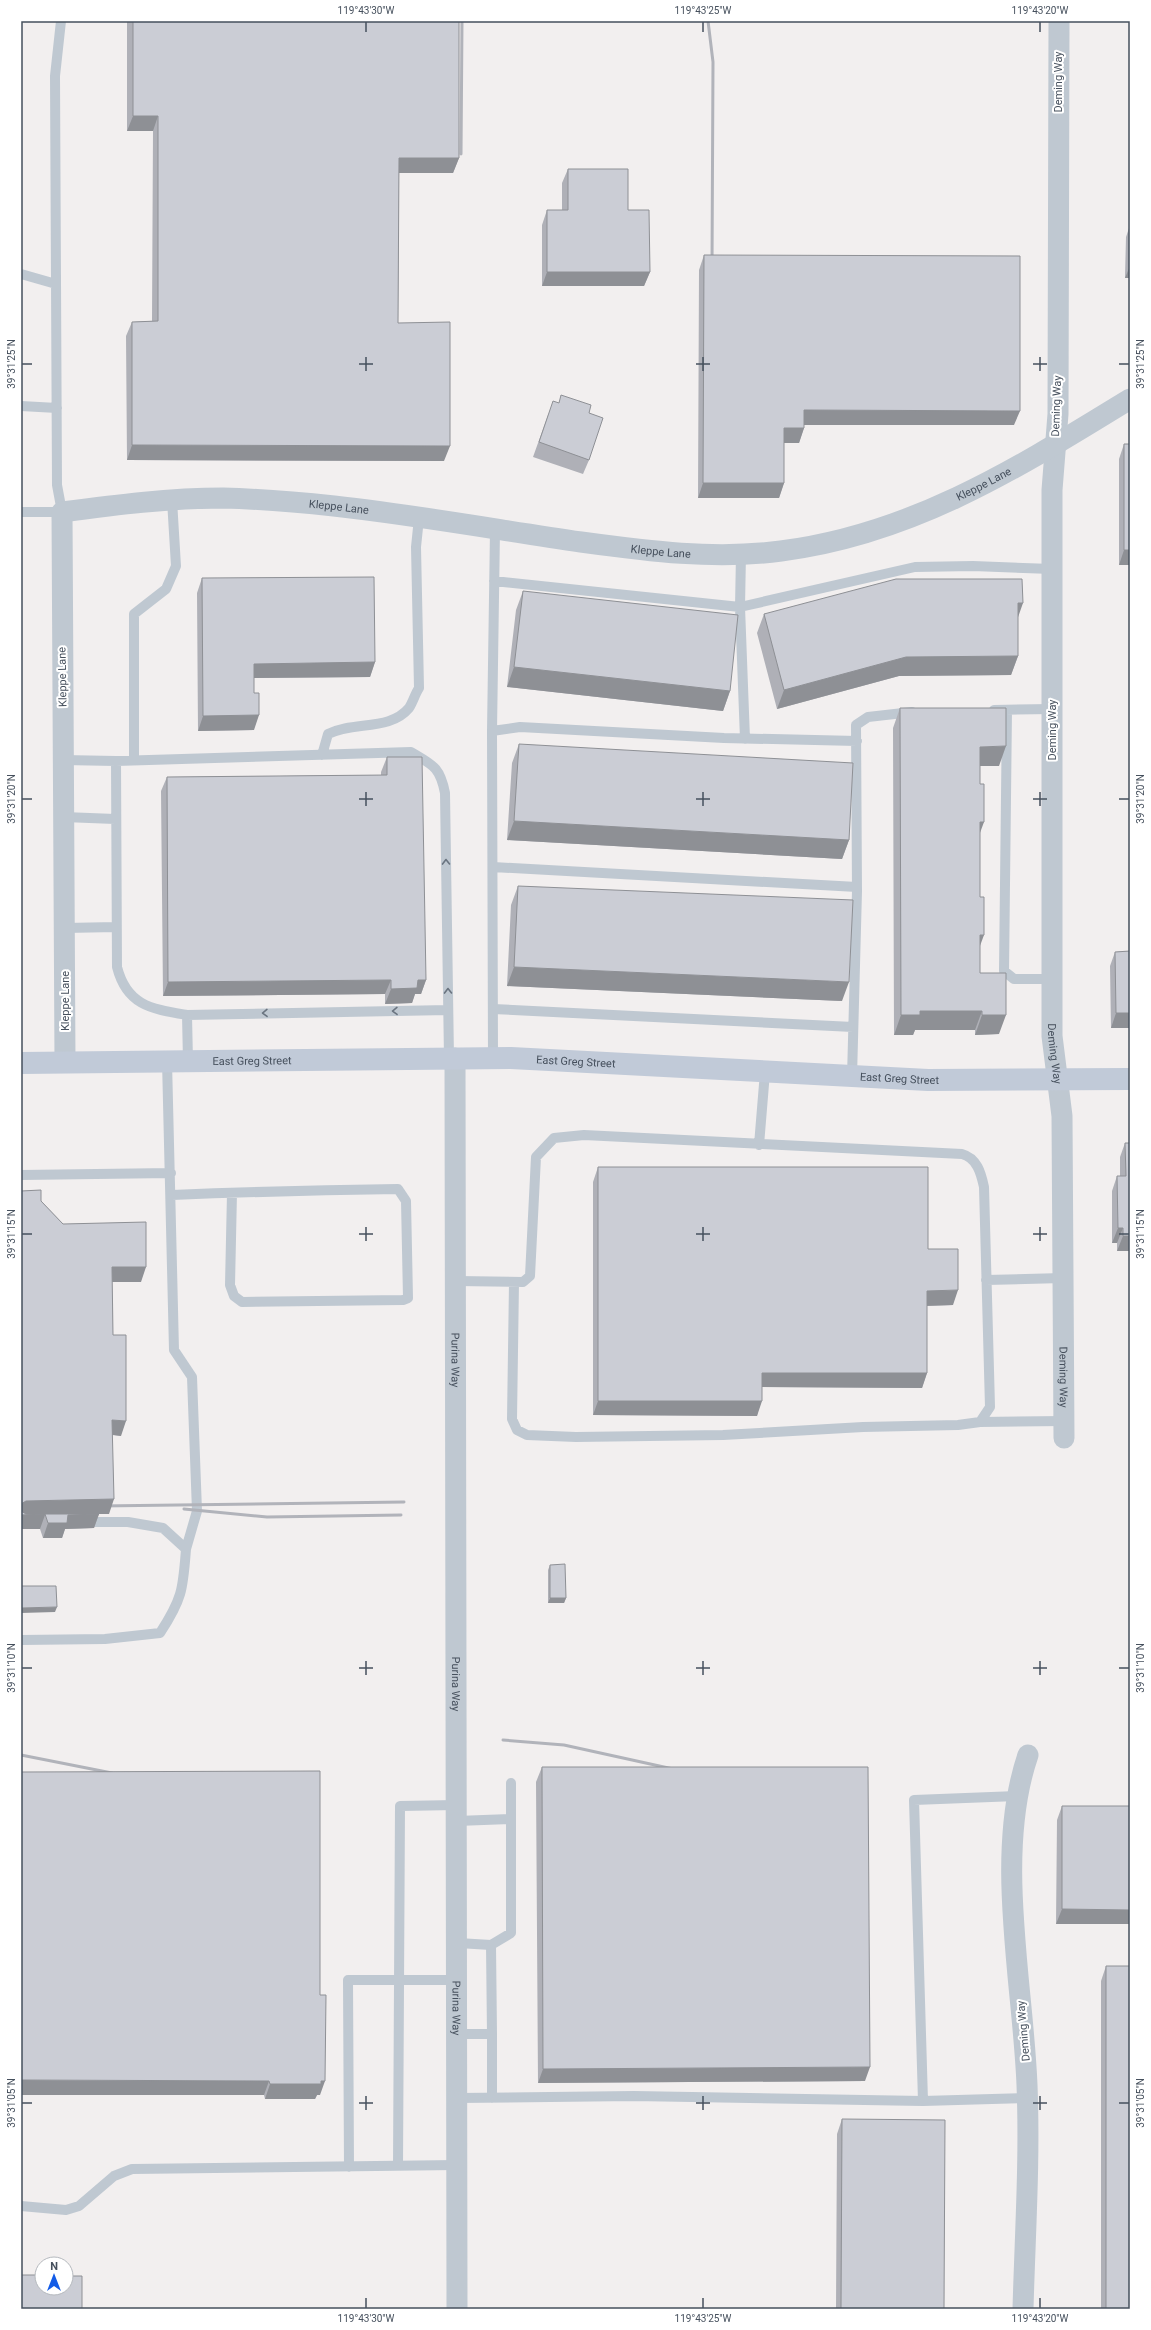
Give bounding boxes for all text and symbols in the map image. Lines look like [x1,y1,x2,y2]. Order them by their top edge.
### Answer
text: 119°43'30"W [338,5,395,16]
text: 119°43'25"W [675,5,732,16]
text: 119°43'20"W [1012,5,1069,16]
street label: Deming Way [1052,51,1065,113]
text: 39°31'25"N [6,339,17,389]
text: 39°31'25"N [1135,339,1146,389]
street label: Deming Way [1049,374,1064,437]
street label: Kleppe Lane [954,465,1014,504]
street label: Kleppe Lane [308,497,370,517]
street label: Kleppe Lane [630,543,691,561]
street label: Kleppe Lane [55,647,70,707]
street label: Deming Way [1046,699,1059,761]
text: 39°31'20"N [6,774,17,824]
text: 39°31'20"N [1135,774,1146,824]
one-way arrow [442,859,450,865]
street label: Kleppe Lane [59,971,72,1031]
one-way arrow [443,988,452,994]
one-way arrow [392,1007,398,1015]
one-way arrow [262,1009,268,1017]
street label: Deming Way [1045,1023,1064,1086]
street label: East Greg Street [536,1053,616,1071]
street label: East Greg Street [212,1054,292,1068]
street label: East Greg Street [859,1070,939,1087]
text: 39°31'15"N [6,1209,17,1259]
text: 39°31'15"N [1135,1209,1146,1259]
street label: Purina Way [448,1333,462,1388]
street label: Deming Way [1056,1347,1070,1409]
text: 39°31'10"N [6,1643,17,1693]
text: 39°31'10"N [1135,1643,1146,1693]
street label: Purina Way [449,1657,462,1712]
street label: Purina Way [449,1981,463,2036]
street label: Deming Way [1014,1999,1033,2062]
text: 39°31'05"N [6,2078,17,2128]
text: 39°31'05"N [1135,2078,1146,2128]
north arrow [34,2256,74,2296]
text: N [50,2260,58,2273]
text: 119°43'30"W [338,2313,395,2324]
text: 119°43'25"W [675,2313,732,2324]
text: 119°43'20"W [1012,2313,1069,2324]

